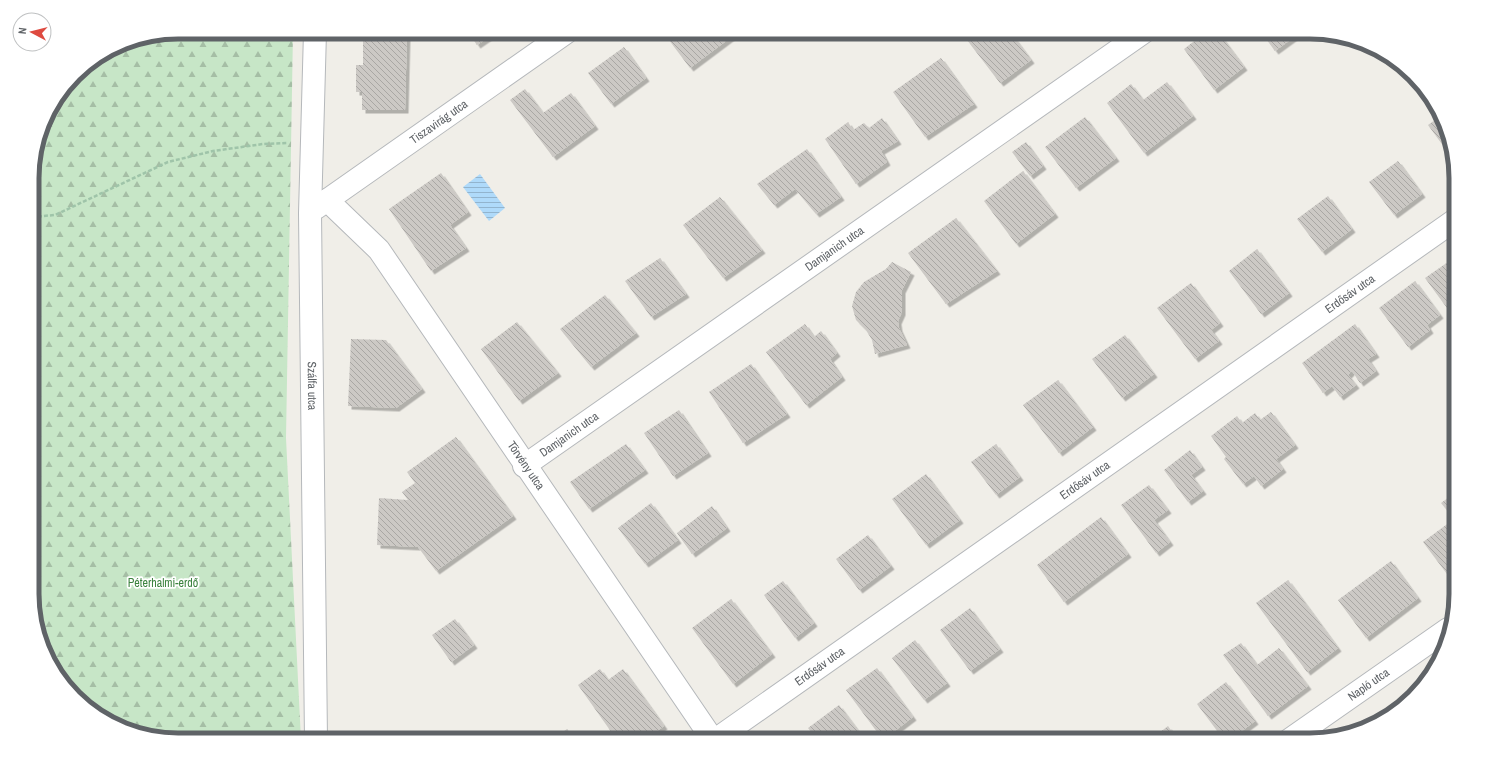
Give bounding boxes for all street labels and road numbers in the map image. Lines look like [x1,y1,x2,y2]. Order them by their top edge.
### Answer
street label: Tiszavirág utca [407,96,471,148]
street label: Damjanich utca [802,222,868,275]
street label: Erdősáv utca [1322,270,1378,317]
street label: Szálfa utca [304,361,320,411]
street label: Damjanich utca [536,408,602,461]
street label: Törvény utca [504,438,549,494]
street label: Erdősáv utca [1057,457,1113,503]
street label: Erdősáv utca [792,643,848,689]
street label: Napló utca [1345,664,1393,705]

